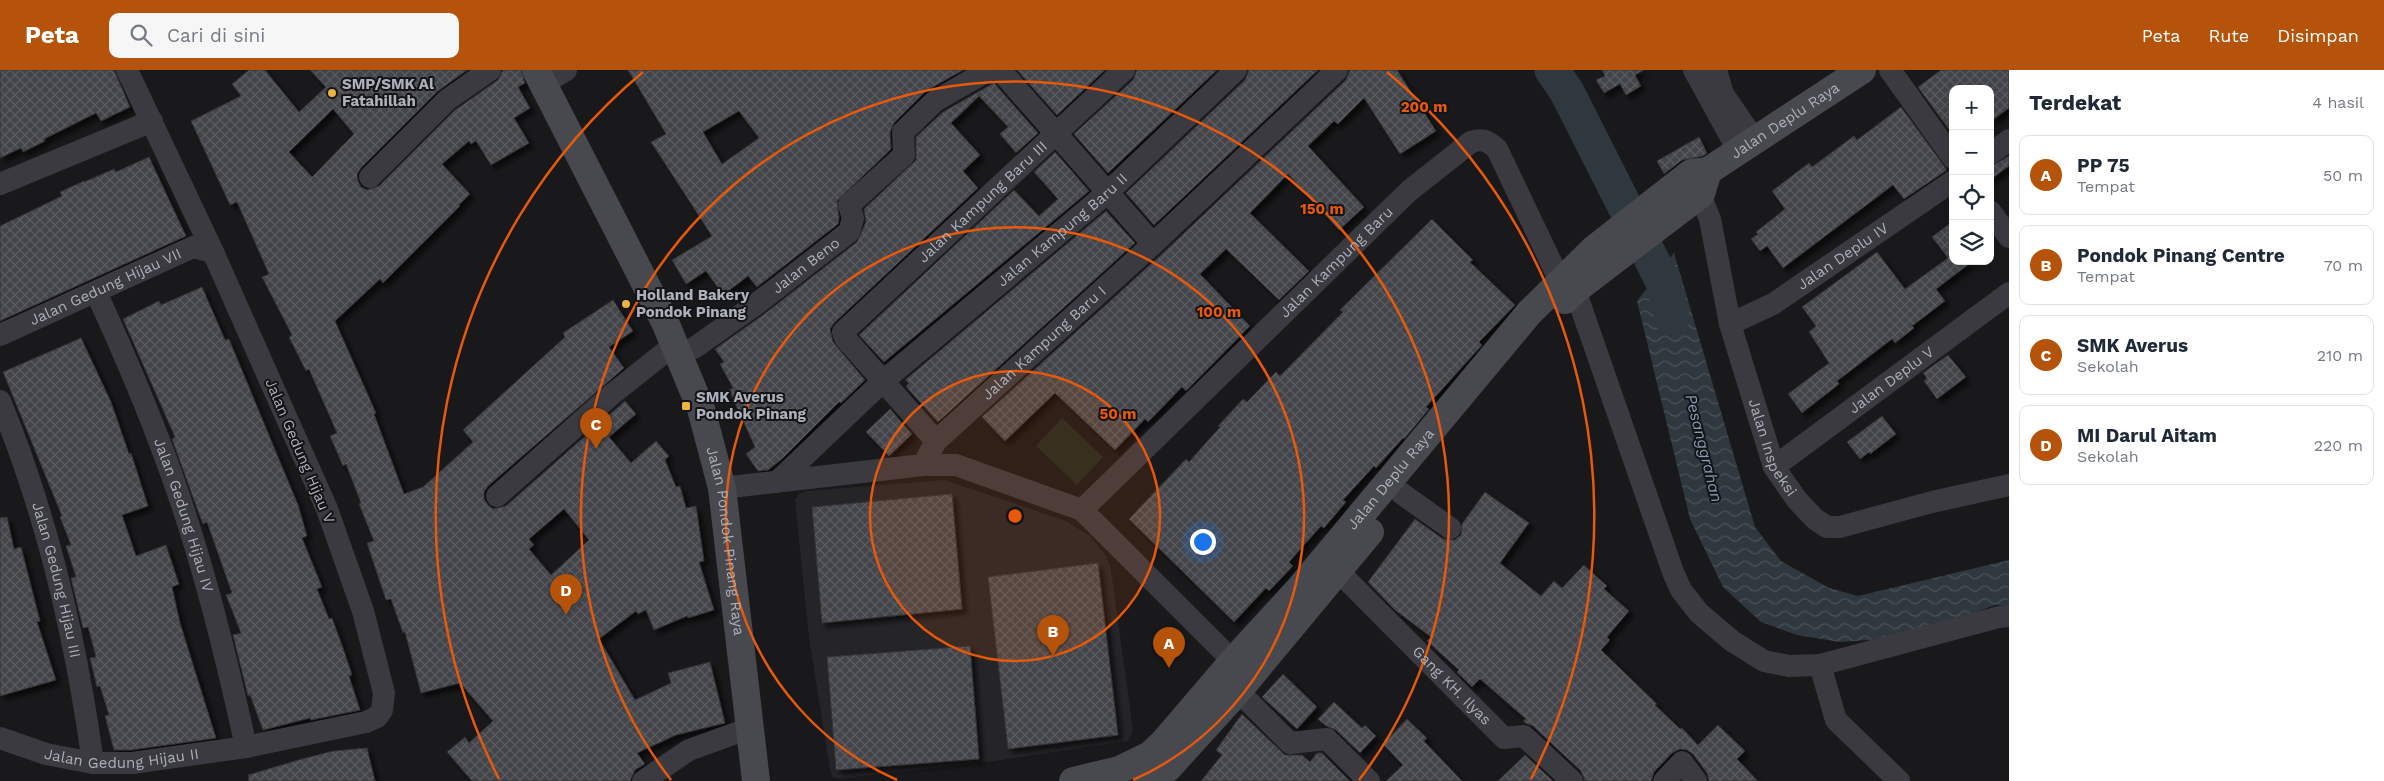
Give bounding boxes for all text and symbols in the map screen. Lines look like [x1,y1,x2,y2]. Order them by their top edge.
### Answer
search box [109,13,459,58]
text: Peta [25,21,79,49]
icon: search [127,21,155,49]
text: Cari di sini [167,24,265,47]
text: Peta [2142,25,2180,46]
text: Rute [2208,25,2249,46]
text: Disimpan [2277,25,2359,46]
place label: SMP/SMK Al Fatahillah [342,75,434,110]
street label: Jalan Deplu Raya [1727,78,1843,163]
map controls [1949,85,1994,265]
button: + [1949,85,1994,130]
marker: SMP/SMK Al Fatahillah [326,87,338,99]
text: Terdekat [2029,90,2121,115]
text: 4 hasil [2312,93,2364,112]
text: 200 m [1401,98,1447,116]
button: − [1949,130,1994,175]
street label: Jalan Kampung Baru III [914,137,1051,266]
text: PP 75 [2077,154,2130,177]
text: A [2041,166,2051,185]
text: 50 m [2323,166,2363,185]
street label: Jalan Kampung Baru II [994,169,1131,290]
button: locate [1949,175,1994,220]
text: Tempat [2077,177,2135,196]
text: 150 m [1300,200,1344,218]
street label: Jalan Kampung Baru [1276,203,1397,321]
street label: Jalan Deplu IV [1794,219,1892,294]
button: layers [1949,220,1994,265]
street label: Jalan Beno [768,234,843,297]
street label: Jalan Gedung Hijau VII [27,244,184,329]
text: Pondok Pinang Centre [2077,244,2285,267]
text: B [2041,256,2051,275]
text: 70 m [2324,256,2363,275]
text: Tempat [2077,267,2135,286]
street label: Jalan Kampung Baru I [978,282,1110,404]
place label: Holland Bakery Pondok Pinang [636,286,750,321]
marker: Holland Bakery Pondok Pinang [620,298,632,310]
text: 100 m [1197,303,1241,321]
text: SMK Averus [2077,334,2188,357]
street label: Jalan Deplu V [1845,343,1938,418]
text: C [2041,346,2051,365]
text: 210 m [2317,346,2363,365]
text: Sekolah [2077,357,2139,376]
street label: Jalan Gedung Hijau V [261,376,339,526]
place label: SMK Averus Pondok Pinang [696,388,807,423]
water label: Pesanggrahan [1681,392,1727,504]
street label: Jalan Inspeksi [1745,397,1800,499]
marker: SMK Averus Pondok Pinang [680,400,692,412]
text: 50 m [1100,405,1136,423]
pin: C [580,408,612,449]
street label: Jalan Deplu Raya [1343,424,1438,533]
text: MI Darul Aitam [2077,424,2217,447]
street label: Jalan Gedung Hijau IV [150,436,217,594]
text: D [2040,436,2052,455]
text: 220 m [2314,436,2363,455]
street label: Jalan Pondok Pinang Raya [702,445,748,637]
text: Sekolah [2077,447,2139,466]
street label: Jalan Gedung Hijau III [28,500,84,659]
centre of rings [1006,507,1024,525]
your location [1190,529,1216,555]
pin: D [550,574,582,615]
pin: B [1037,615,1069,656]
pin: A [1153,627,1185,668]
street label: Gang KH. Ilyas [1409,642,1495,729]
street label: Jalan Gedung Hijau II [43,745,200,772]

